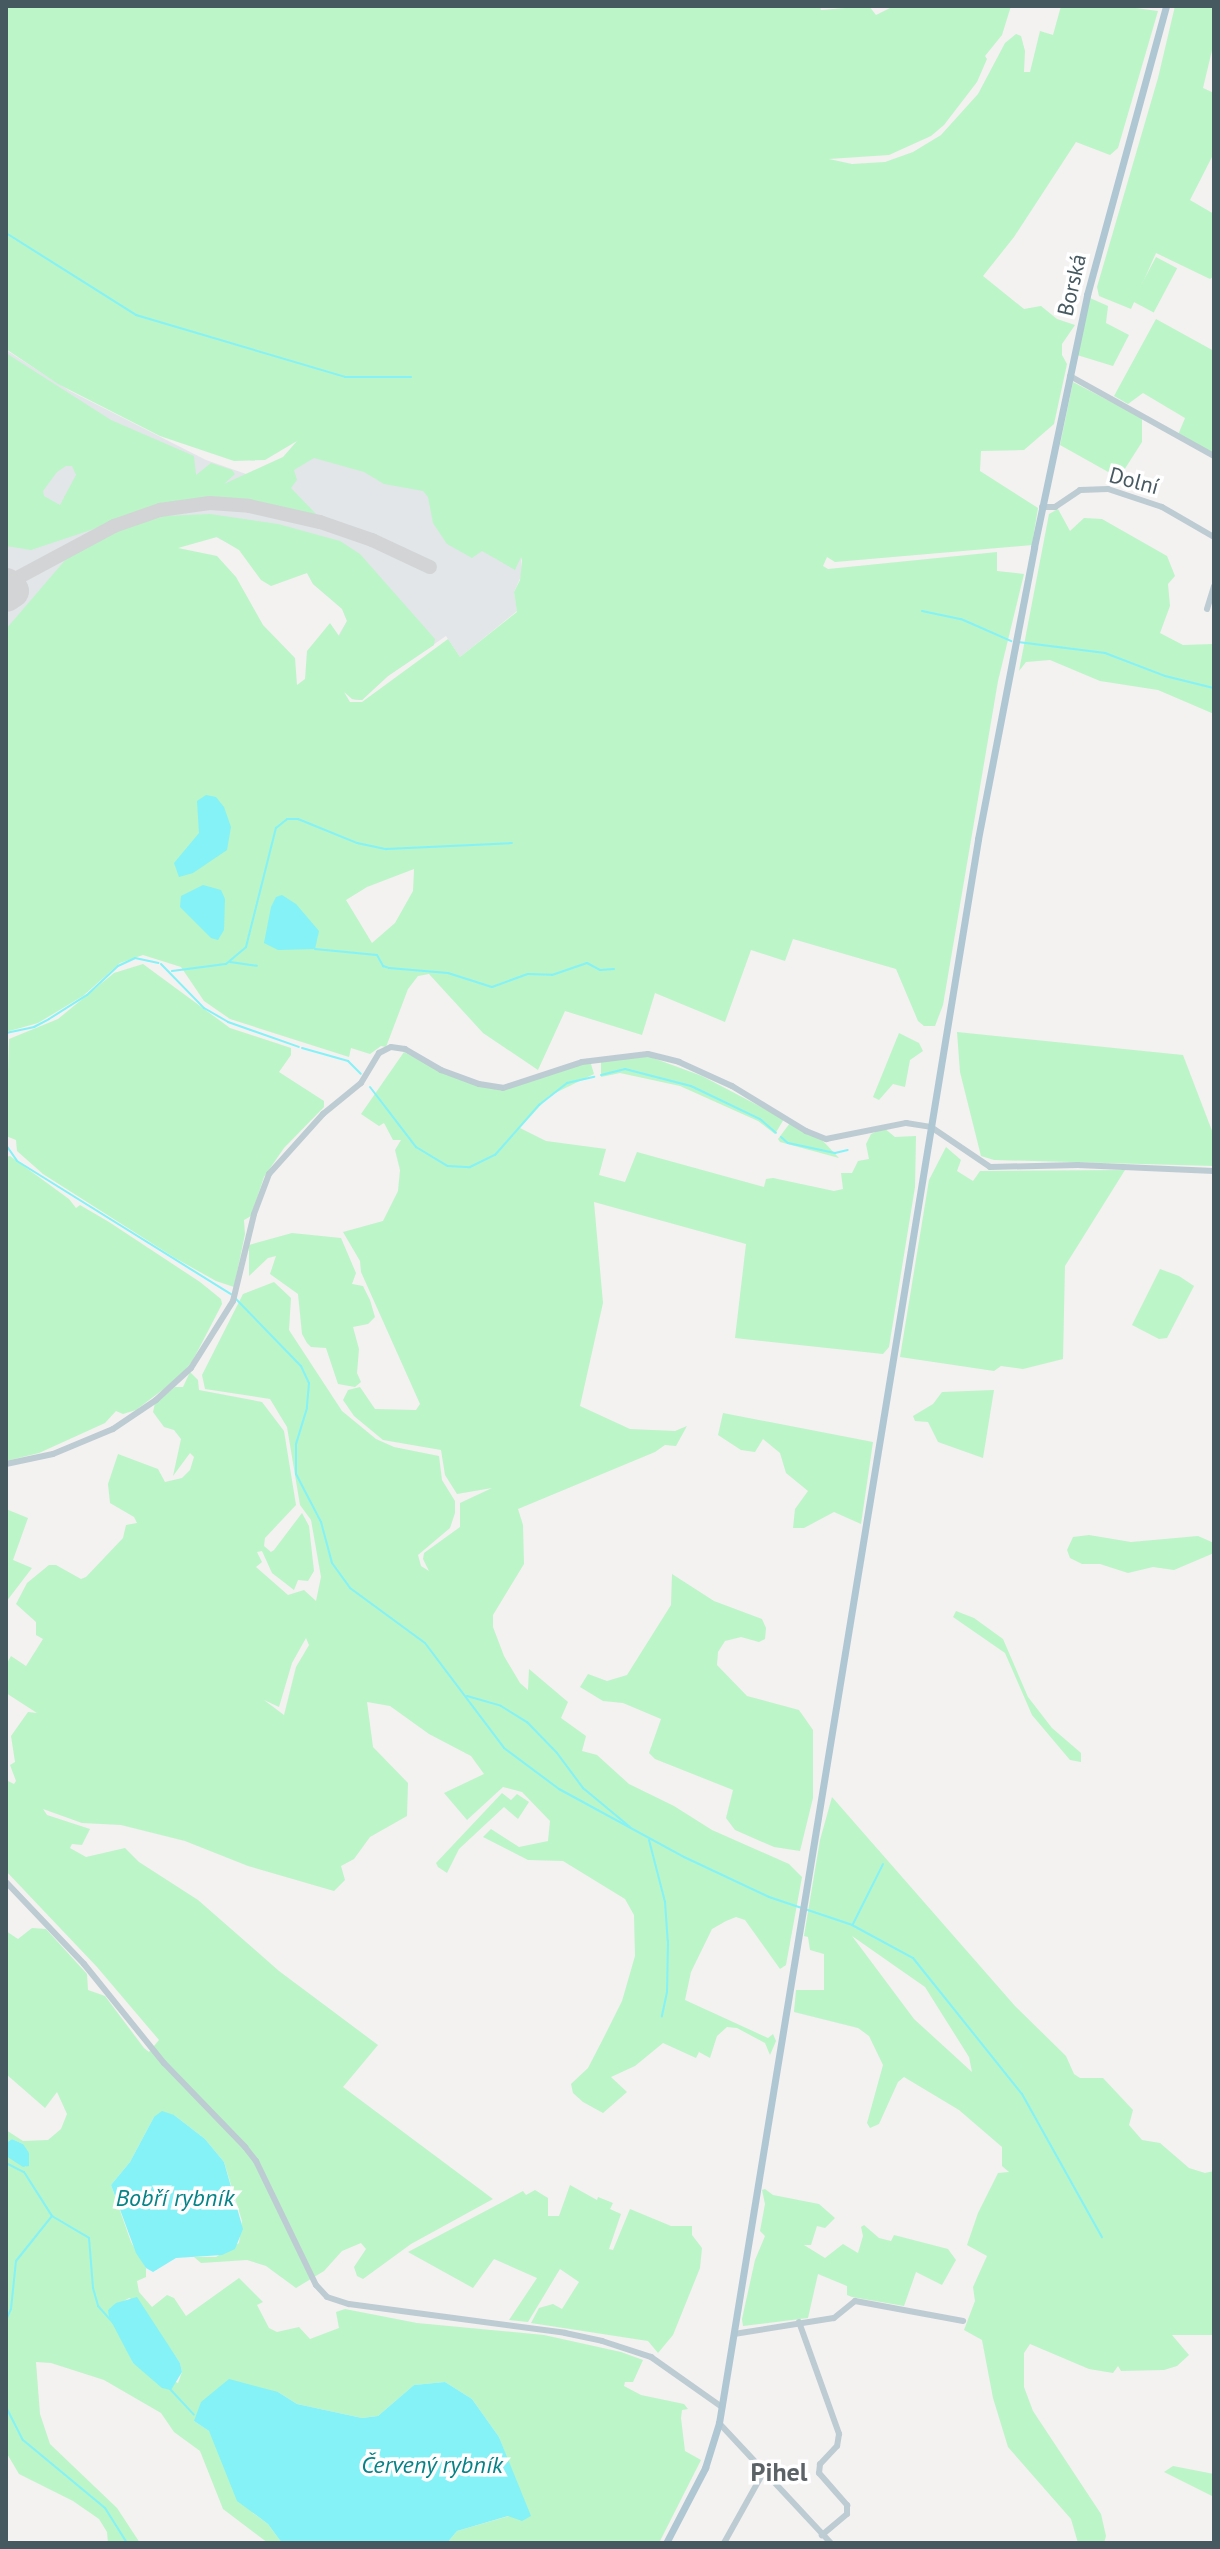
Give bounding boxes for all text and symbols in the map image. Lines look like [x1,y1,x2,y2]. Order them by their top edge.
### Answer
street label: Borská [1052,251,1092,319]
street label: Dolní [1106,462,1162,500]
water label: Bobří rybník [116,2184,234,2212]
water label: Červený rybník [361,2451,503,2479]
district label: Pihel [751,2456,807,2488]

